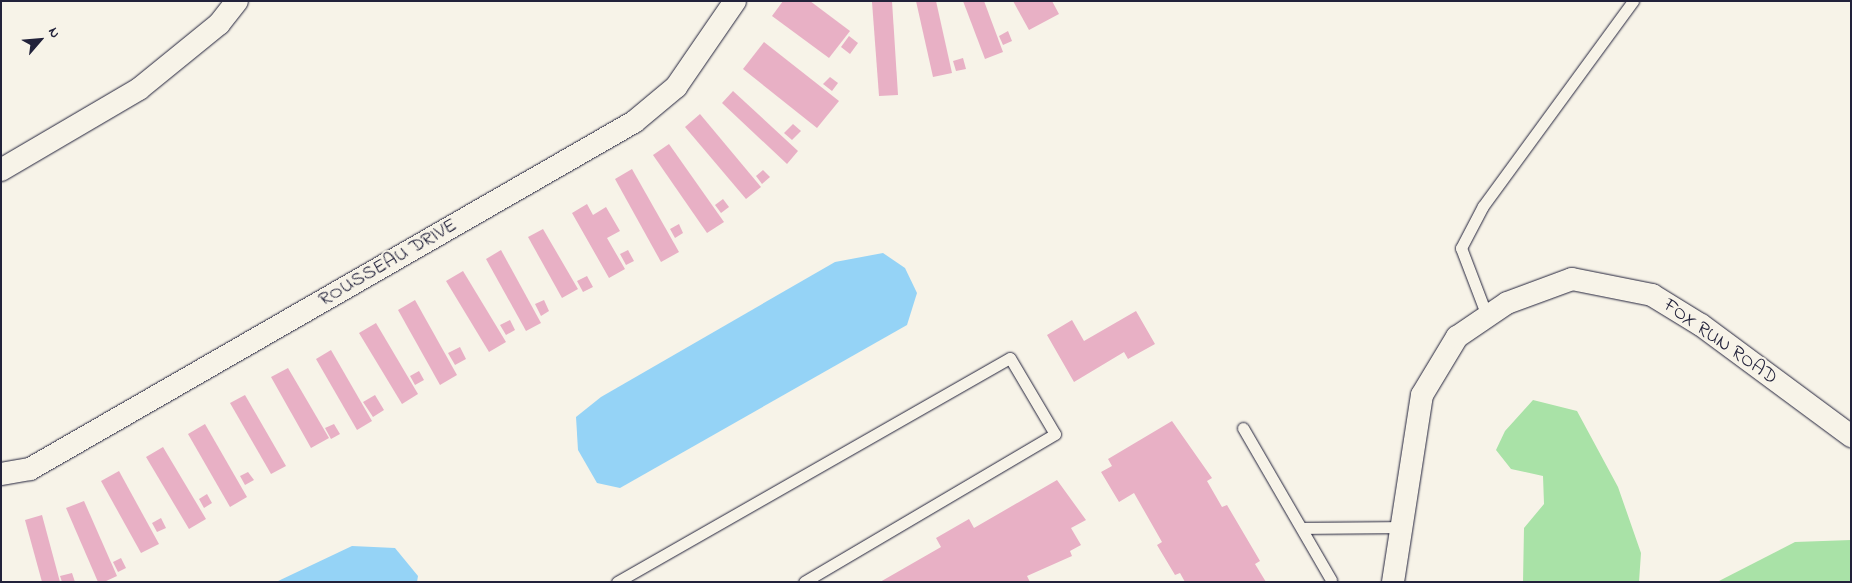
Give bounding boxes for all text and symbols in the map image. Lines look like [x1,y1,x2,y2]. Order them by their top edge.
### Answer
north arrow [15,15,65,65]
text: N [42,24,65,42]
street label: ROUSSEAU DRIVE [315,214,461,312]
street label: FOX RUN ROAD [1658,294,1782,390]

